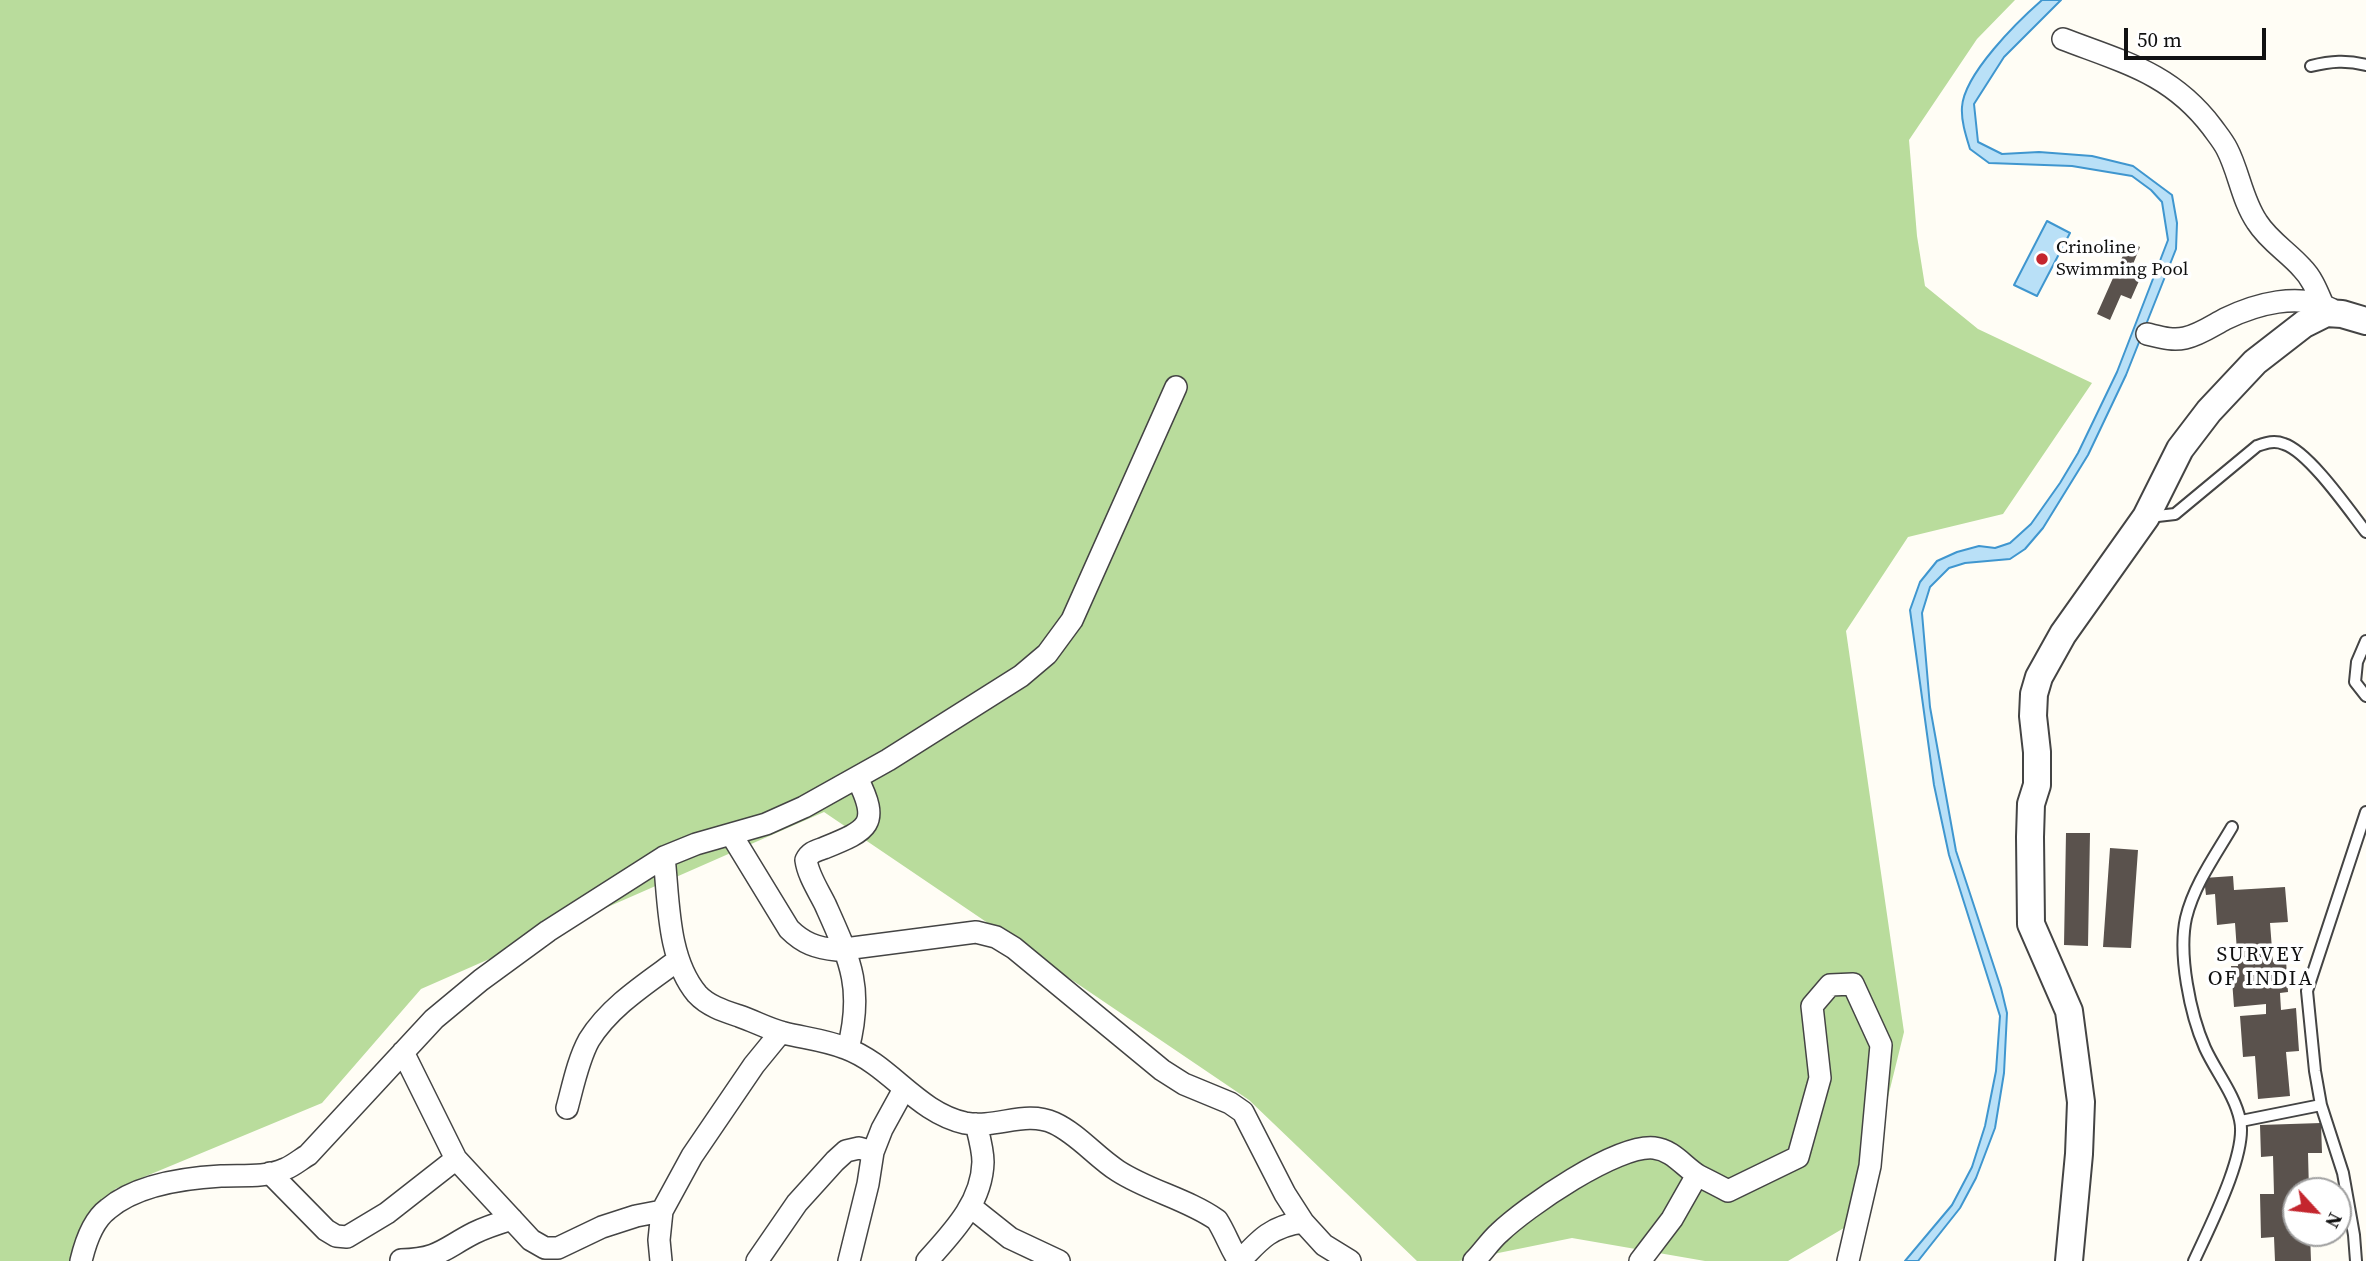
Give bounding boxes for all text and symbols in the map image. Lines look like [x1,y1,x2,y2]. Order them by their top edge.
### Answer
scale bar [2128,14,2270,58]
text: 50 m [2137,25,2182,54]
place label: Crinoline Swimming Pool [2056,237,2188,281]
marker: Crinoline Swimming Pool [2034,251,2050,267]
district label: SURVEY OF INDIA [2209,943,2313,993]
north arrow [2282,1177,2352,1247]
text: N [2319,1209,2349,1233]

